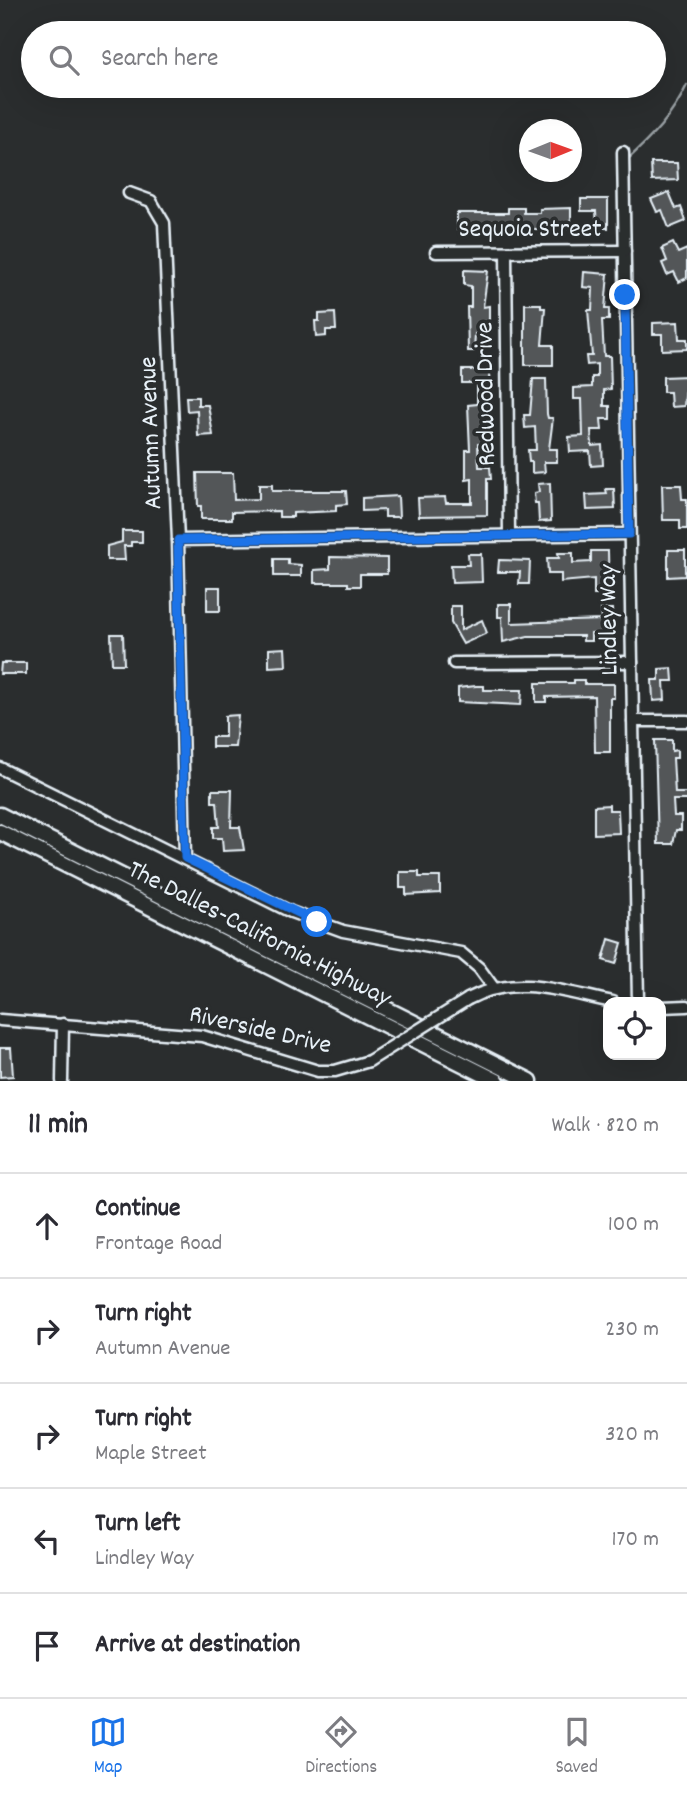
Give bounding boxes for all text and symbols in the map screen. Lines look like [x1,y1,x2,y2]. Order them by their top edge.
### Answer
search box [21,21,666,98]
icon: search [45,41,83,79]
text: Search here [101,41,219,78]
north arrow [519,119,582,182]
street label: Sequoia Street [458,212,602,249]
route end [609,279,640,310]
street label: Redwood Drive [467,321,507,467]
street label: Autumn Avenue [131,356,173,510]
street label: Lindley Way [591,564,629,676]
street label: The Dalles-California Highway [121,852,397,1018]
route start [301,906,332,937]
street label: Riverside Drive [185,997,335,1065]
map controls [603,997,666,1060]
button: locate [603,997,666,1060]
text: 11 min [28,1105,88,1148]
text: Walk · 820 m [551,1110,659,1143]
text: Continue [95,1191,180,1228]
icon: ahead [28,1207,66,1245]
text: 100 m [608,1209,659,1242]
text: Frontage Road [95,1228,222,1261]
text: Turn right [95,1296,192,1333]
icon: right [28,1312,66,1350]
text: 230 m [605,1314,659,1347]
text: Autumn Avenue [95,1333,231,1366]
text: Turn right [95,1401,192,1438]
icon: right [28,1417,66,1455]
text: 320 m [605,1419,659,1452]
text: Maple Street [95,1438,207,1471]
text: Turn left [95,1506,181,1543]
icon: left [28,1522,66,1560]
text: 170 m [612,1524,659,1557]
text: Lindley Way [95,1543,194,1576]
icon: arrive [28,1627,66,1665]
text: Arrive at destination [95,1627,300,1664]
tab: Map [89,1713,127,1782]
tab: Directions [305,1713,377,1782]
tab: Saved [555,1713,598,1782]

